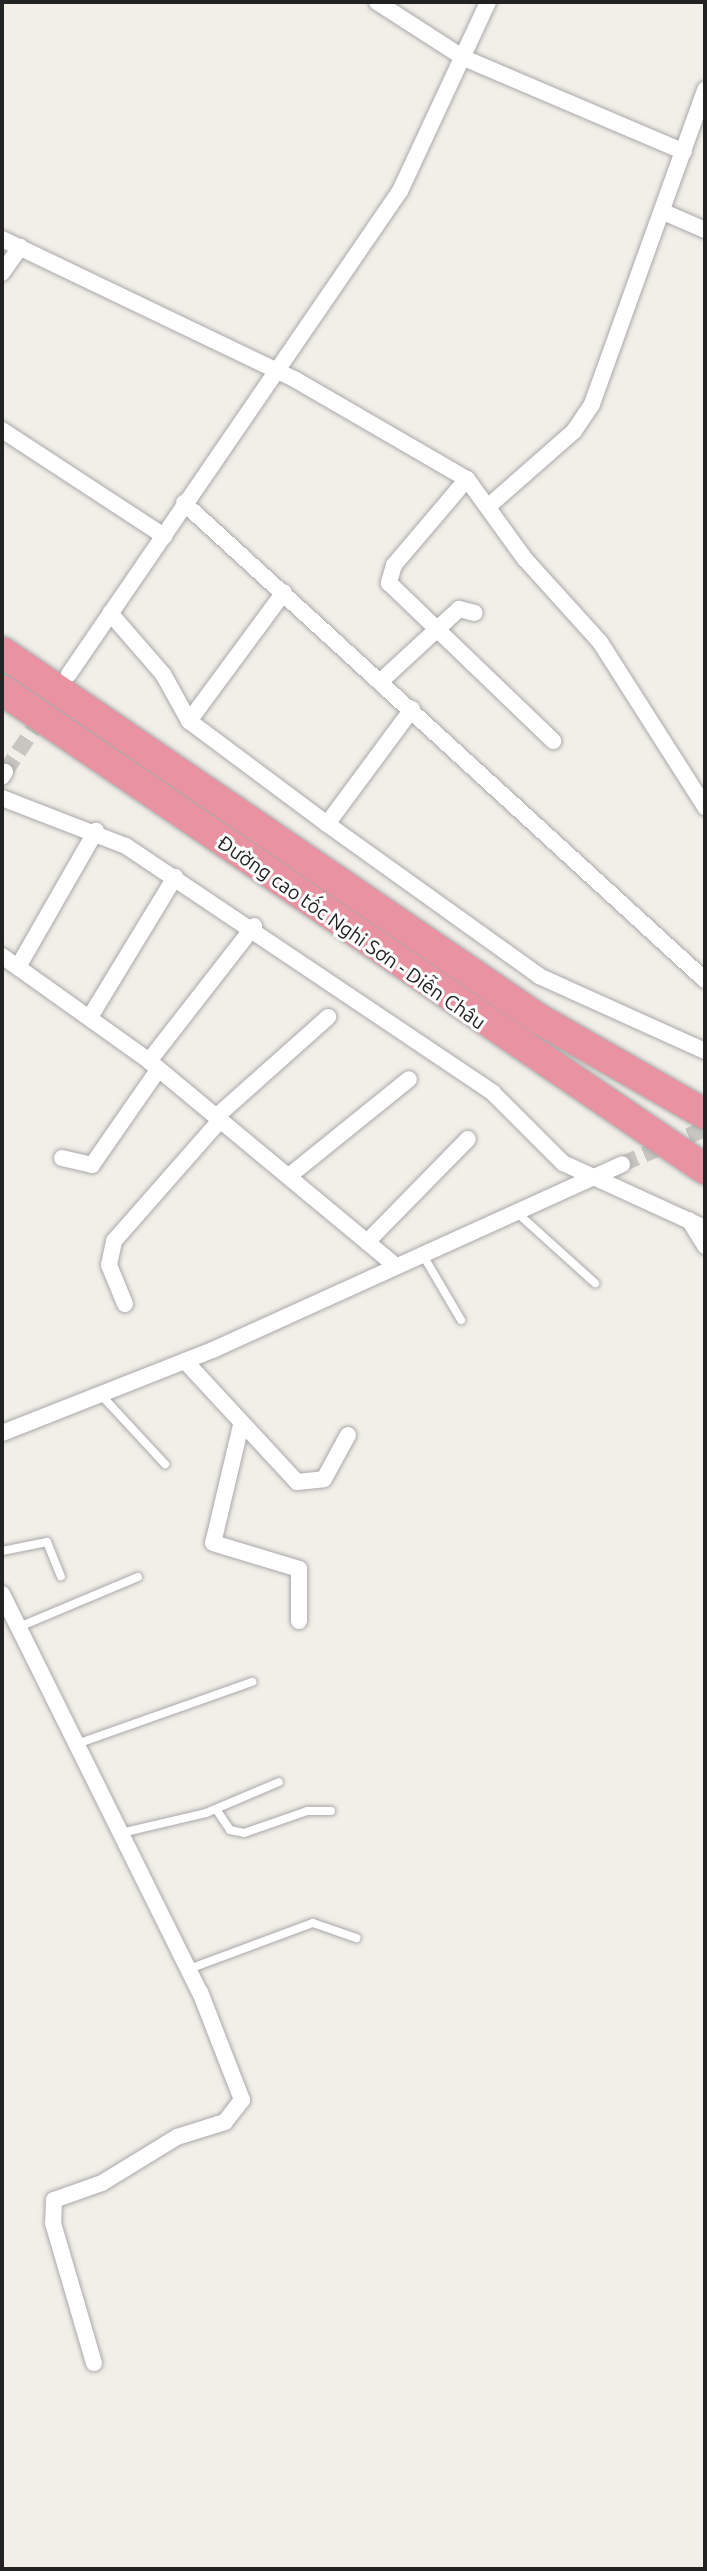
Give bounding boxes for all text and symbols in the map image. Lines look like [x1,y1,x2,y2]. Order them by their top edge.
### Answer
street label: Đường cao tốc Nghi Sơn - Diễn Châu [214,830,490,1034]

